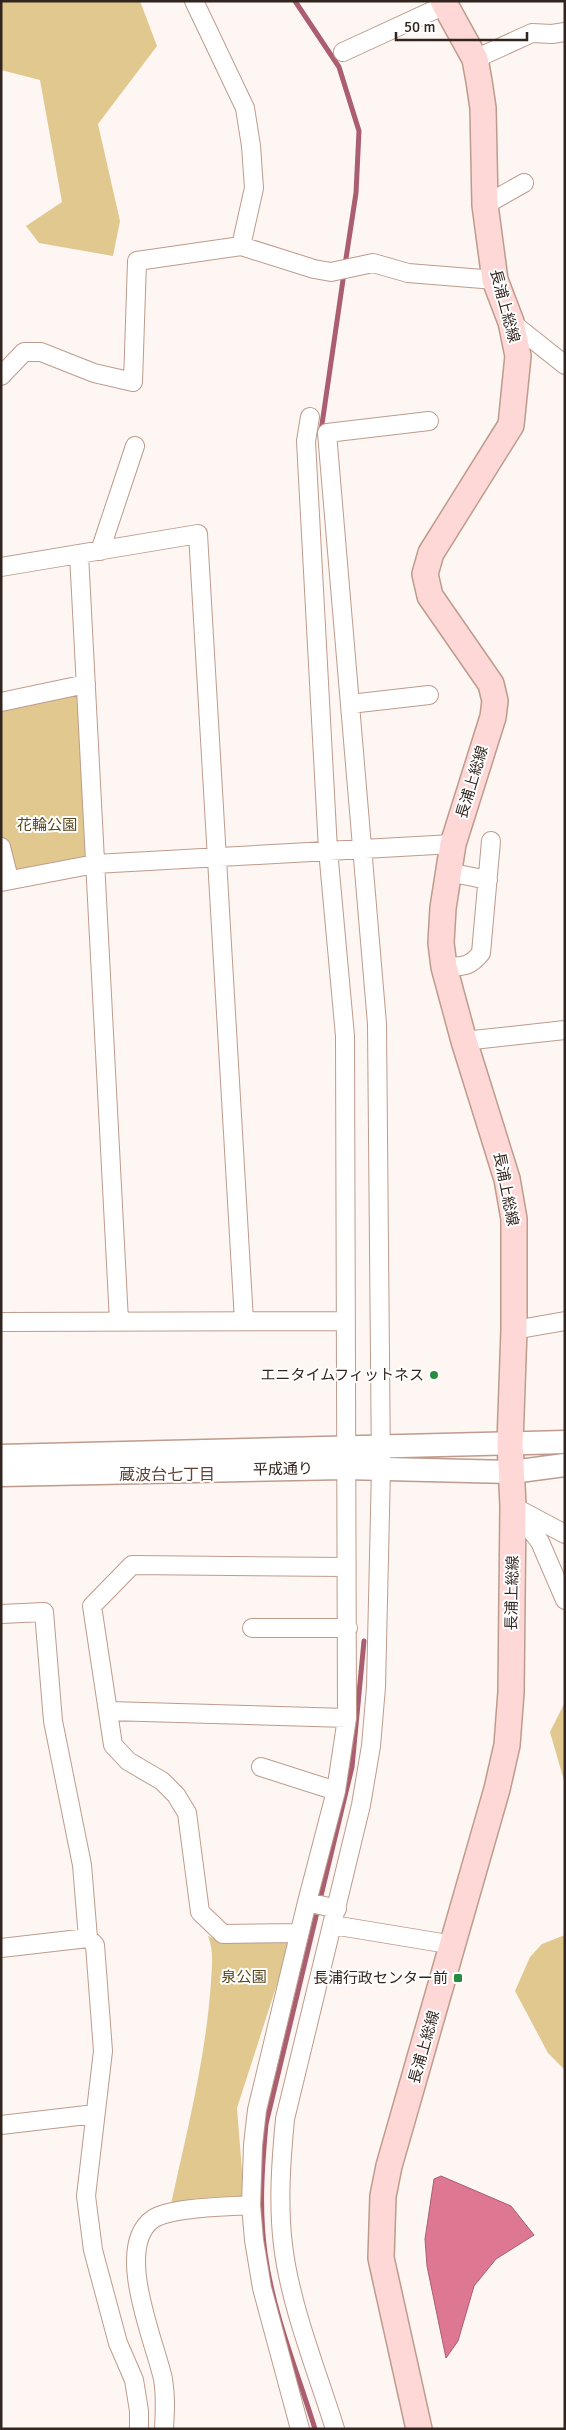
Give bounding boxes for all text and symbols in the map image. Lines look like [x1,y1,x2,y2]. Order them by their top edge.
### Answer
scale bar [396,10,527,42]
text: 50 m [404,18,435,36]
street label: 長浦上総線 [487,267,523,345]
street label: 長浦上総線 [452,743,492,821]
park label: 花輪公園 [17,816,77,834]
street label: 長浦上総線 [490,1150,522,1228]
place label: エニタイムフィットネス [260,1366,424,1384]
marker: エニタイムフィットネス [428,1369,440,1381]
street label: 平成通り [253,1459,313,1479]
district label: 蔵波台七丁目 [119,1465,215,1485]
street label: 長浦上総線 [502,1555,522,1631]
park label: 泉公園 [221,1968,267,1986]
place label: 長浦行政センター前 [313,1969,448,1987]
marker: 長浦行政センター前 [452,1972,464,1984]
street label: 長浦上総線 [405,2008,443,2086]

